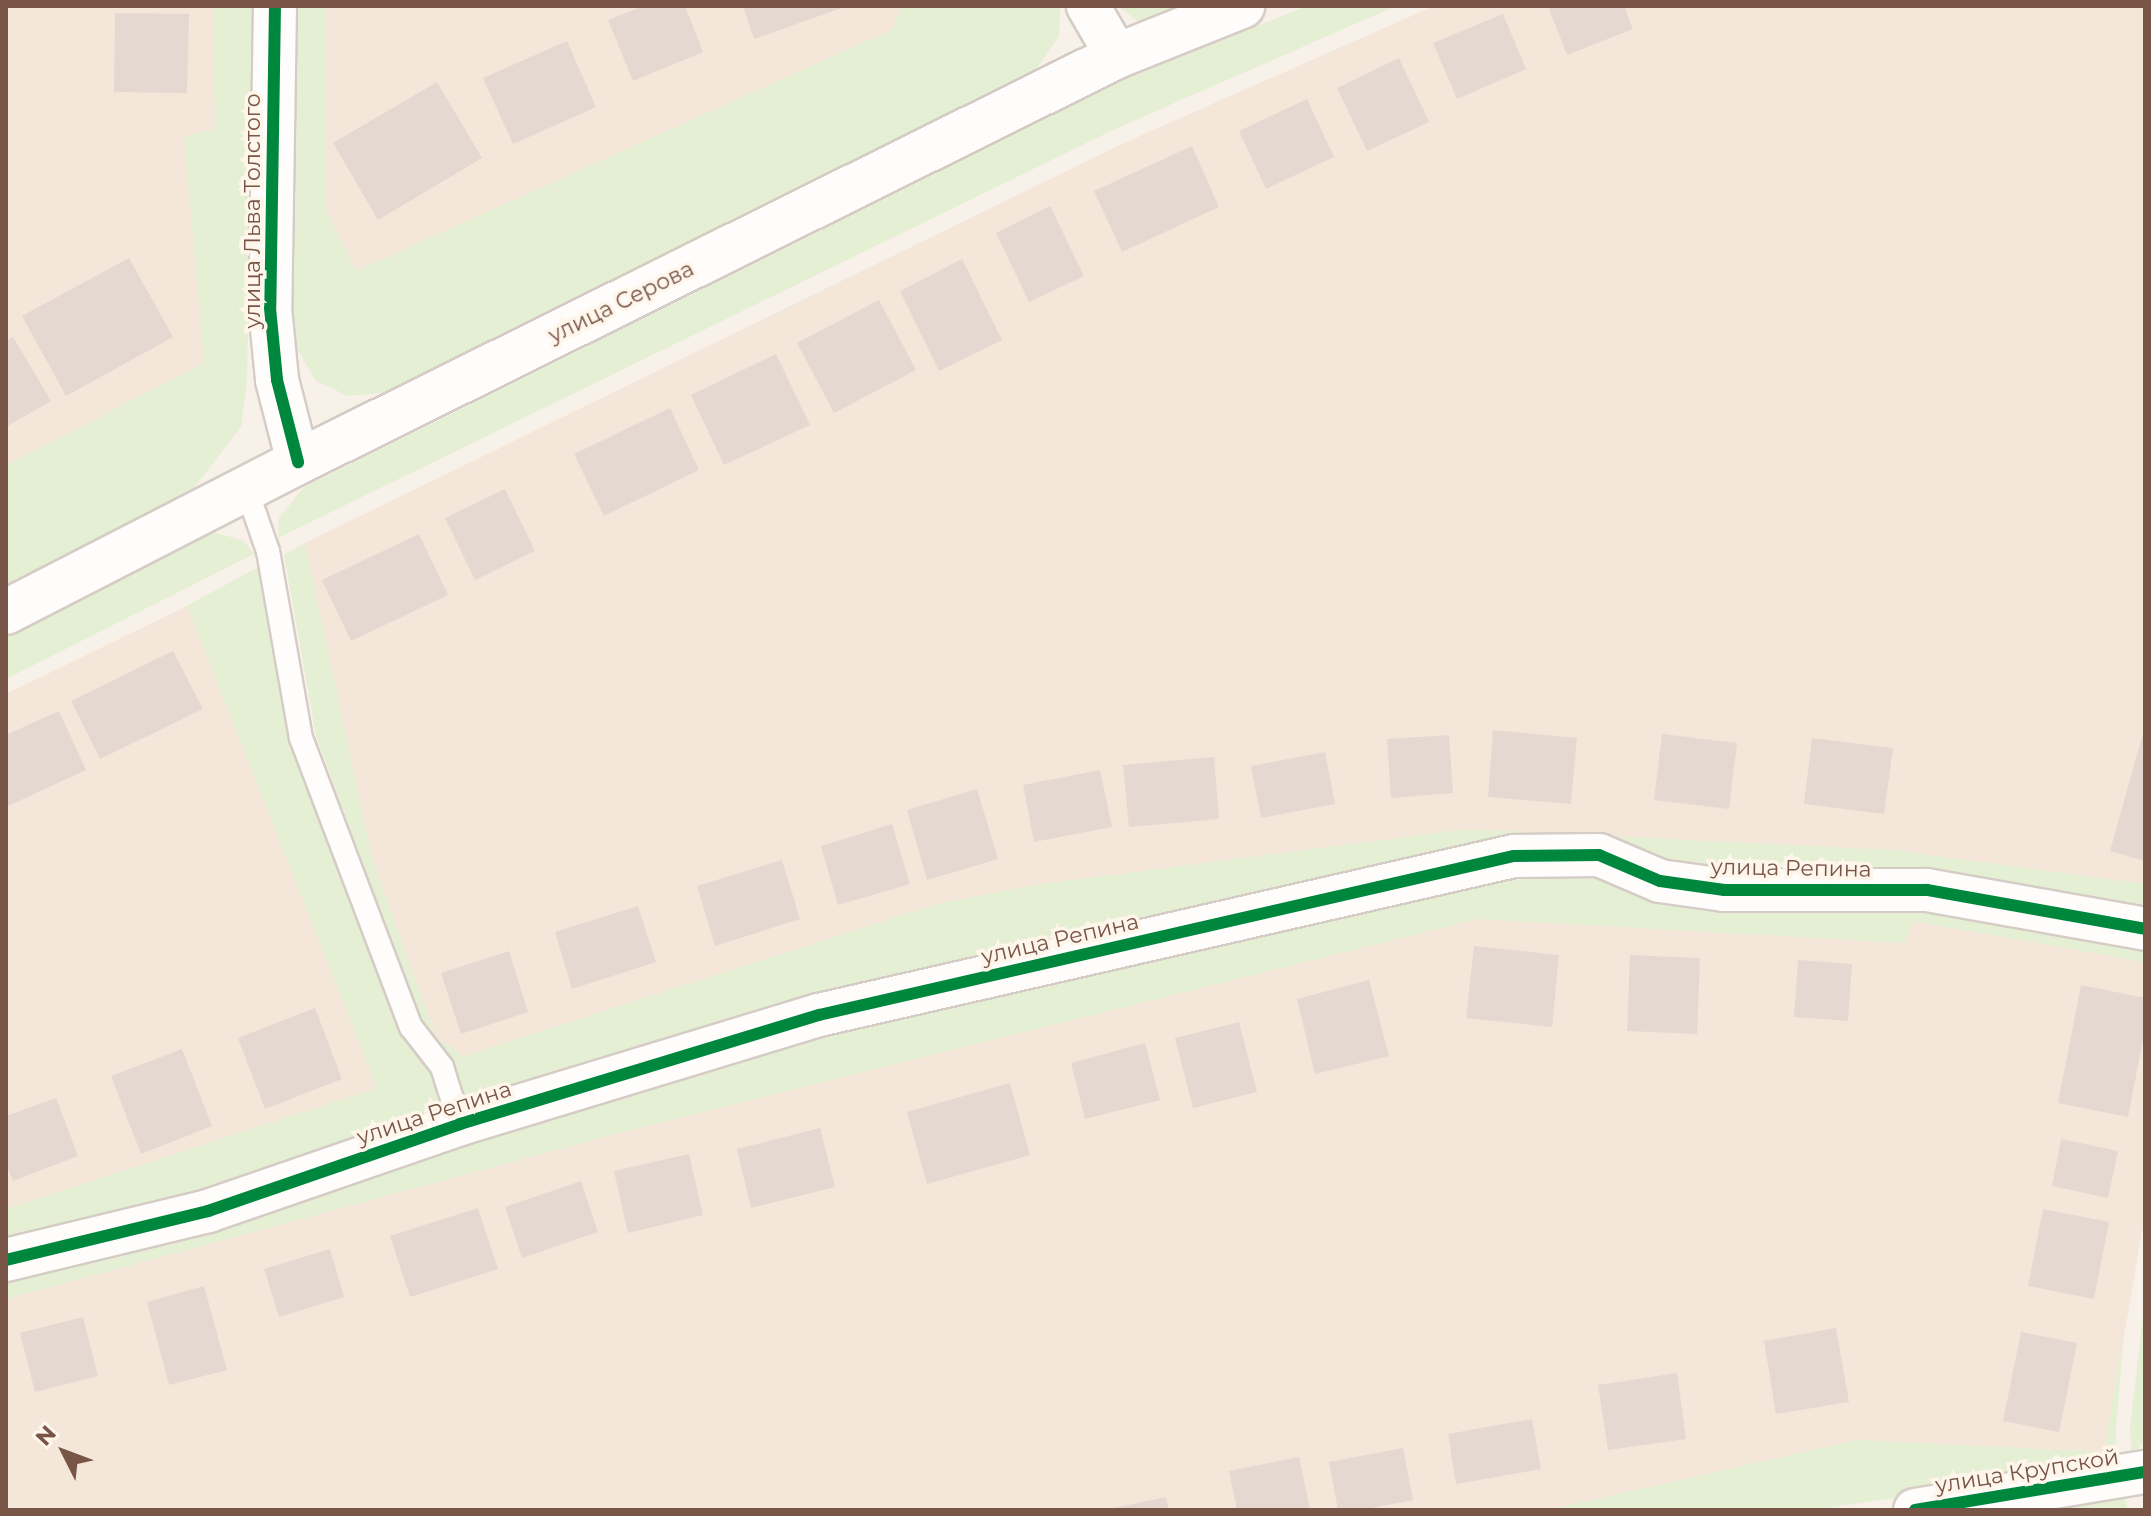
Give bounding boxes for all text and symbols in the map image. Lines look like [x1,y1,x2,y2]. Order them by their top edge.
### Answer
street label: улица Льва Толстого [240,93,266,329]
street label: улица Серова [544,255,698,349]
street label: улица Репина [1710,853,1872,883]
street label: улица Репина [979,908,1141,970]
street label: улица Репина [353,1076,515,1150]
north arrow [24,1412,104,1492]
text: N [30,1420,62,1451]
street label: улица Крупской [1933,1443,2121,1499]

